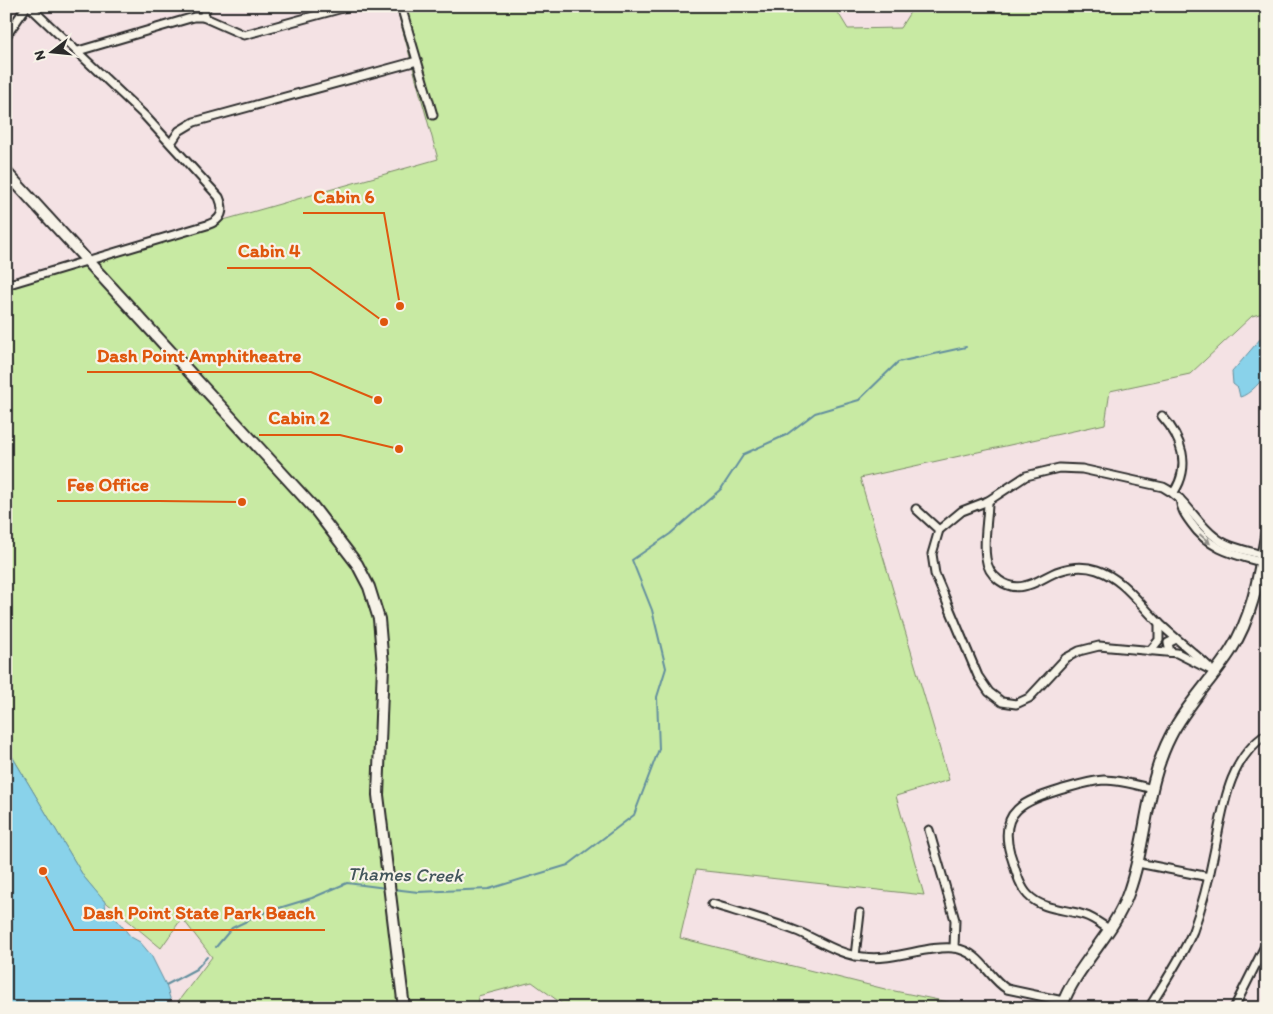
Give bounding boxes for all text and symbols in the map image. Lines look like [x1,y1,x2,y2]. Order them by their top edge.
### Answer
north arrow [28,28,78,78]
text: N [31,49,49,62]
callout: Cabin 6 [303,179,384,213]
text: Cabin 6 [313,185,375,208]
callout: Cabin 4 [227,234,310,268]
text: Cabin 4 [238,239,301,262]
callout: Dash Point Amphitheatre [87,338,311,372]
text: Dash Point Amphitheatre [97,344,301,367]
callout: Cabin 2 [259,401,340,435]
text: Cabin 2 [268,406,330,429]
callout: Fee Office [57,467,159,501]
text: Fee Office [67,473,149,496]
one-way arrow [1198,533,1210,545]
water label: Thames Creek [347,862,464,887]
callout: Dash Point State Park Beach [74,896,325,930]
text: Dash Point State Park Beach [83,901,316,924]

